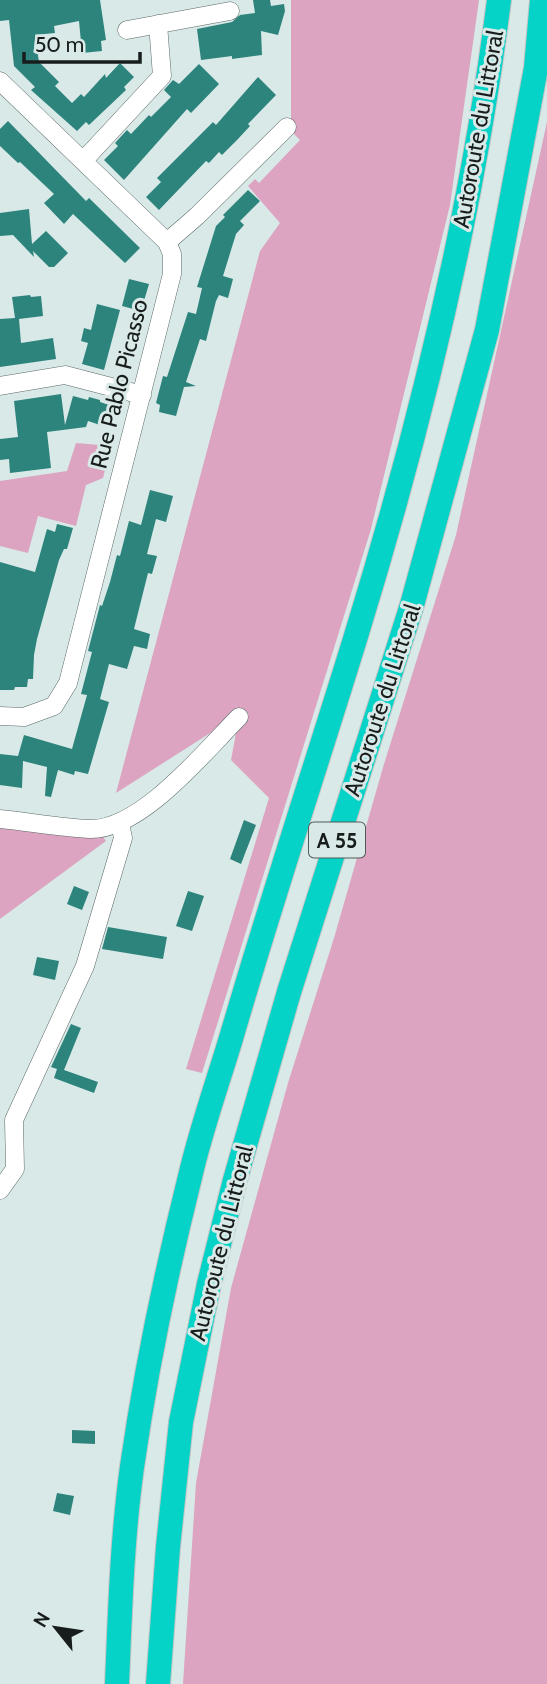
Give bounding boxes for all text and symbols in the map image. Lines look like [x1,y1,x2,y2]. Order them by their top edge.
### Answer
scale bar [24,21,140,65]
street label: Autoroute du Littoral [447,27,509,230]
text: 50 m [35,32,84,57]
street label: Rue Pablo Picasso [84,296,154,472]
street label: Autoroute du Littoral [338,600,426,800]
road number: A 55 [309,822,365,858]
street label: Autoroute du Littoral [183,1142,259,1344]
north arrow [21,1593,91,1663]
text: N [28,1608,55,1631]

